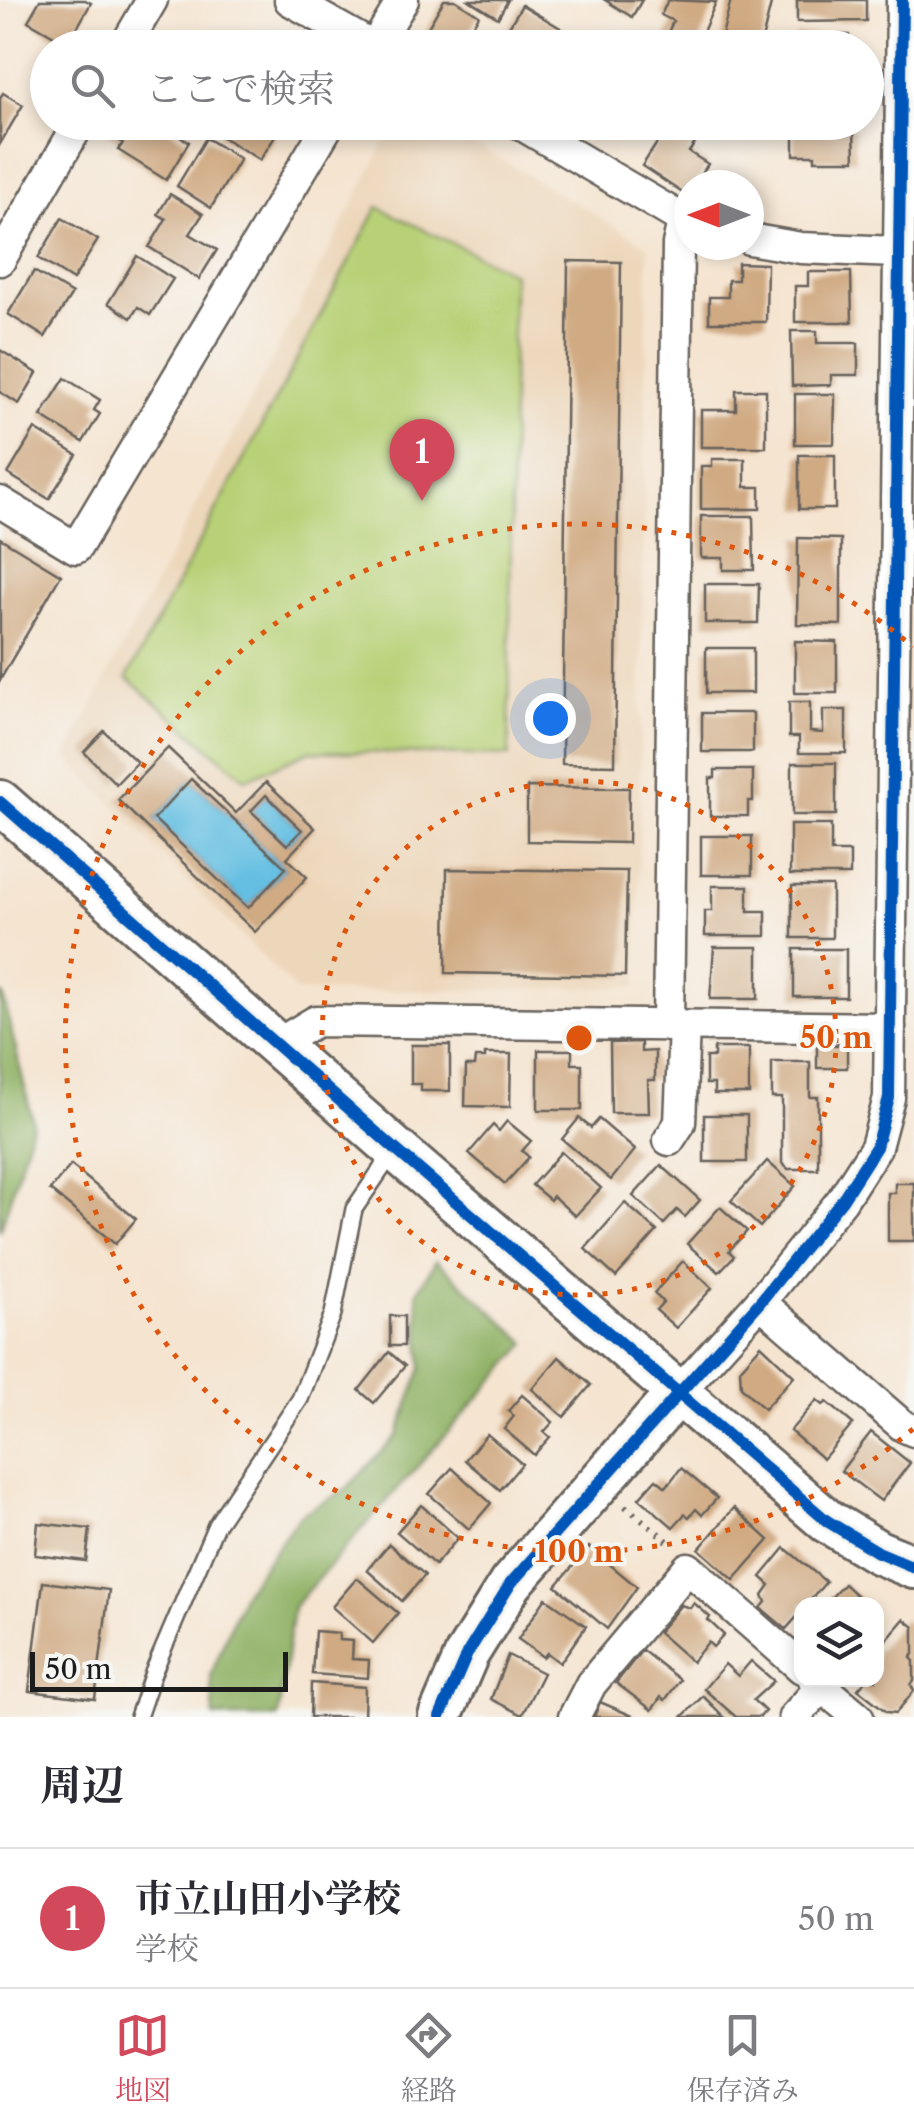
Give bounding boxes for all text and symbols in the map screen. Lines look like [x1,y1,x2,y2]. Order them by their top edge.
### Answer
search box [30,30,884,140]
icon: search [65,58,120,113]
text: ここで検索 [145,65,335,112]
north arrow [674,170,764,260]
pin: 1 [390,418,454,501]
your location [525,693,576,744]
text: 50 m [799,1019,873,1056]
centre of rings [561,1020,597,1056]
text: 100 m [535,1533,624,1570]
map controls [794,1597,884,1687]
button: layers [794,1597,884,1687]
scale bar [30,1647,288,1692]
text: 50 m [45,1652,112,1686]
text: 周辺 [40,1759,124,1811]
text: 市立山田小学校 [135,1875,401,1922]
text: 1 [65,1899,80,1938]
text: 50 m [798,1899,874,1938]
text: 学校 [135,1929,199,1968]
tab: 地図 [115,2008,171,2108]
tab: 経路 [401,2008,457,2108]
tab: 保存済み [687,2008,799,2108]

